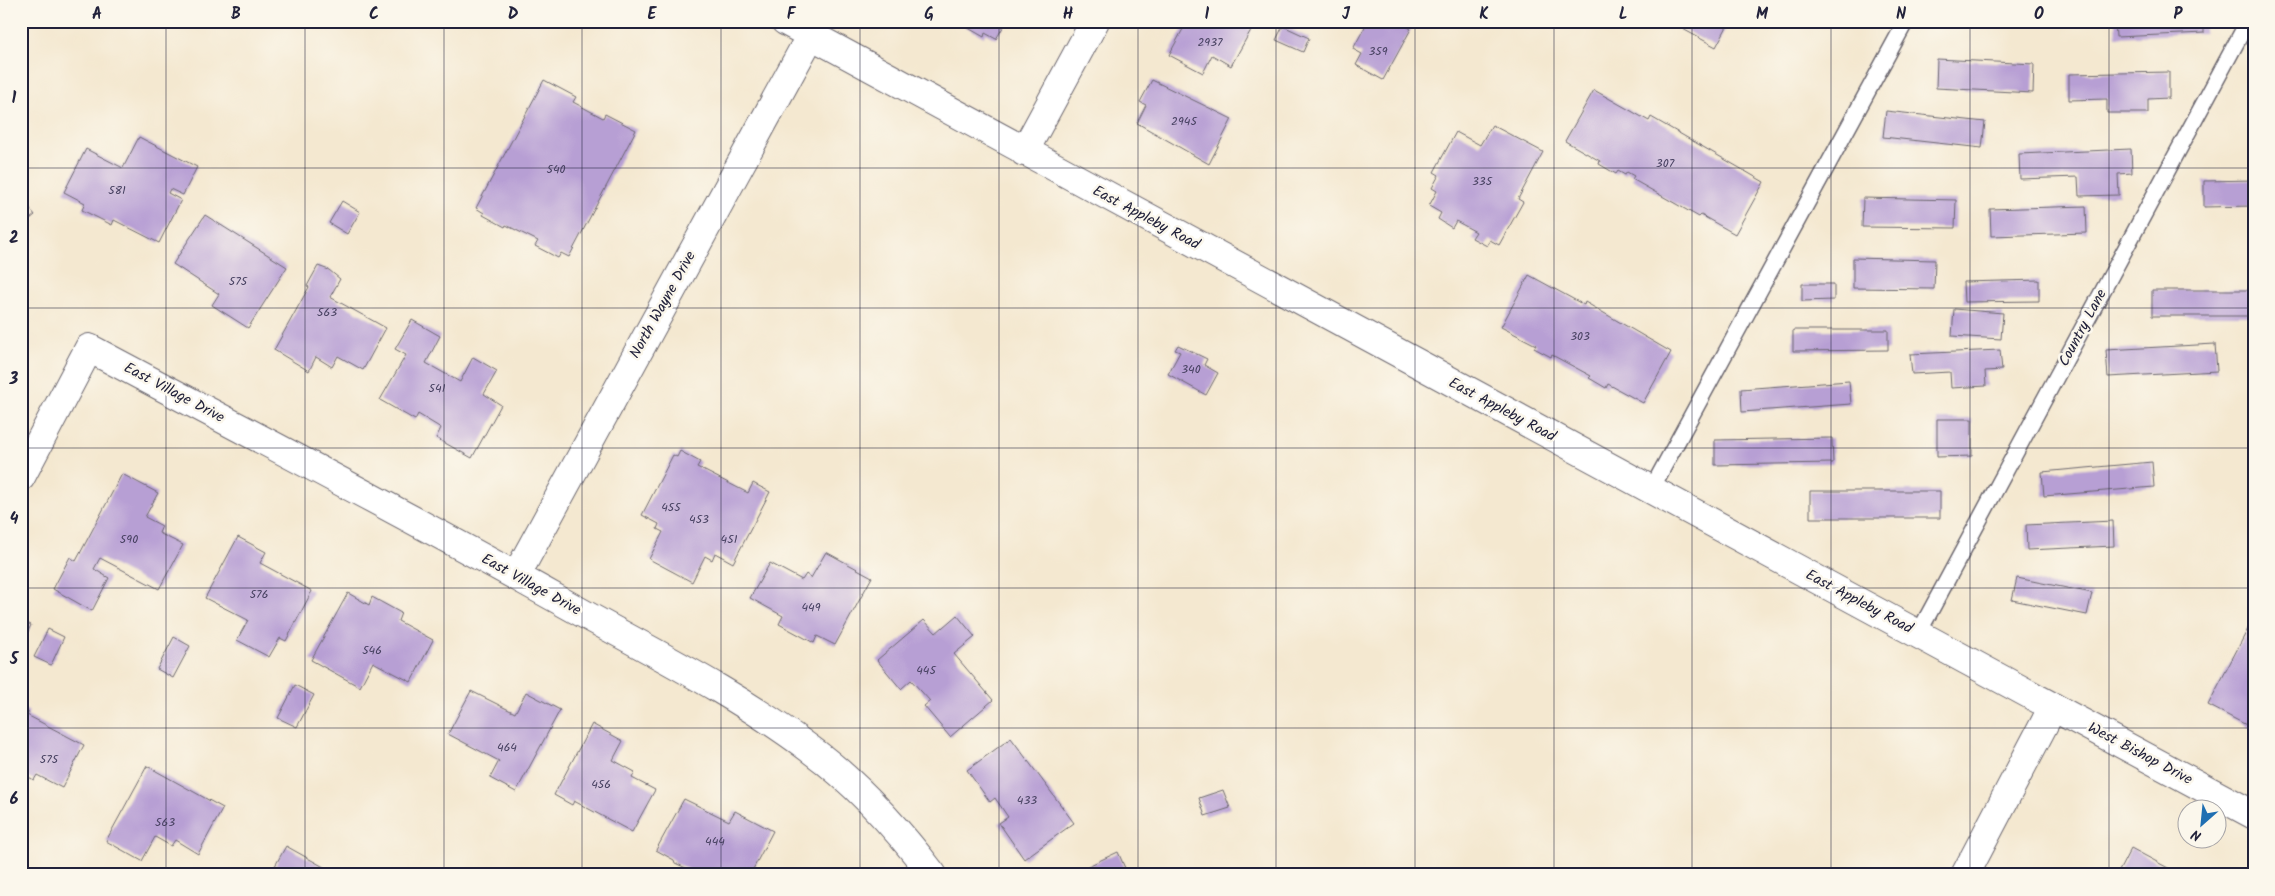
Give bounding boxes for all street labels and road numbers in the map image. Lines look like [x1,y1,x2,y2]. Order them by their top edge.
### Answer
street label: East Appleby Road [1088,179,1205,257]
street label: North Wayne Drive [624,247,703,363]
street label: Country Lane [2053,285,2114,371]
street label: East Village Drive [119,356,229,430]
street label: East Appleby Road [1444,371,1561,449]
street label: East Village Drive [477,548,586,623]
street label: East Appleby Road [1801,563,1918,641]
street label: West Bishop Drive [2083,716,2197,792]

